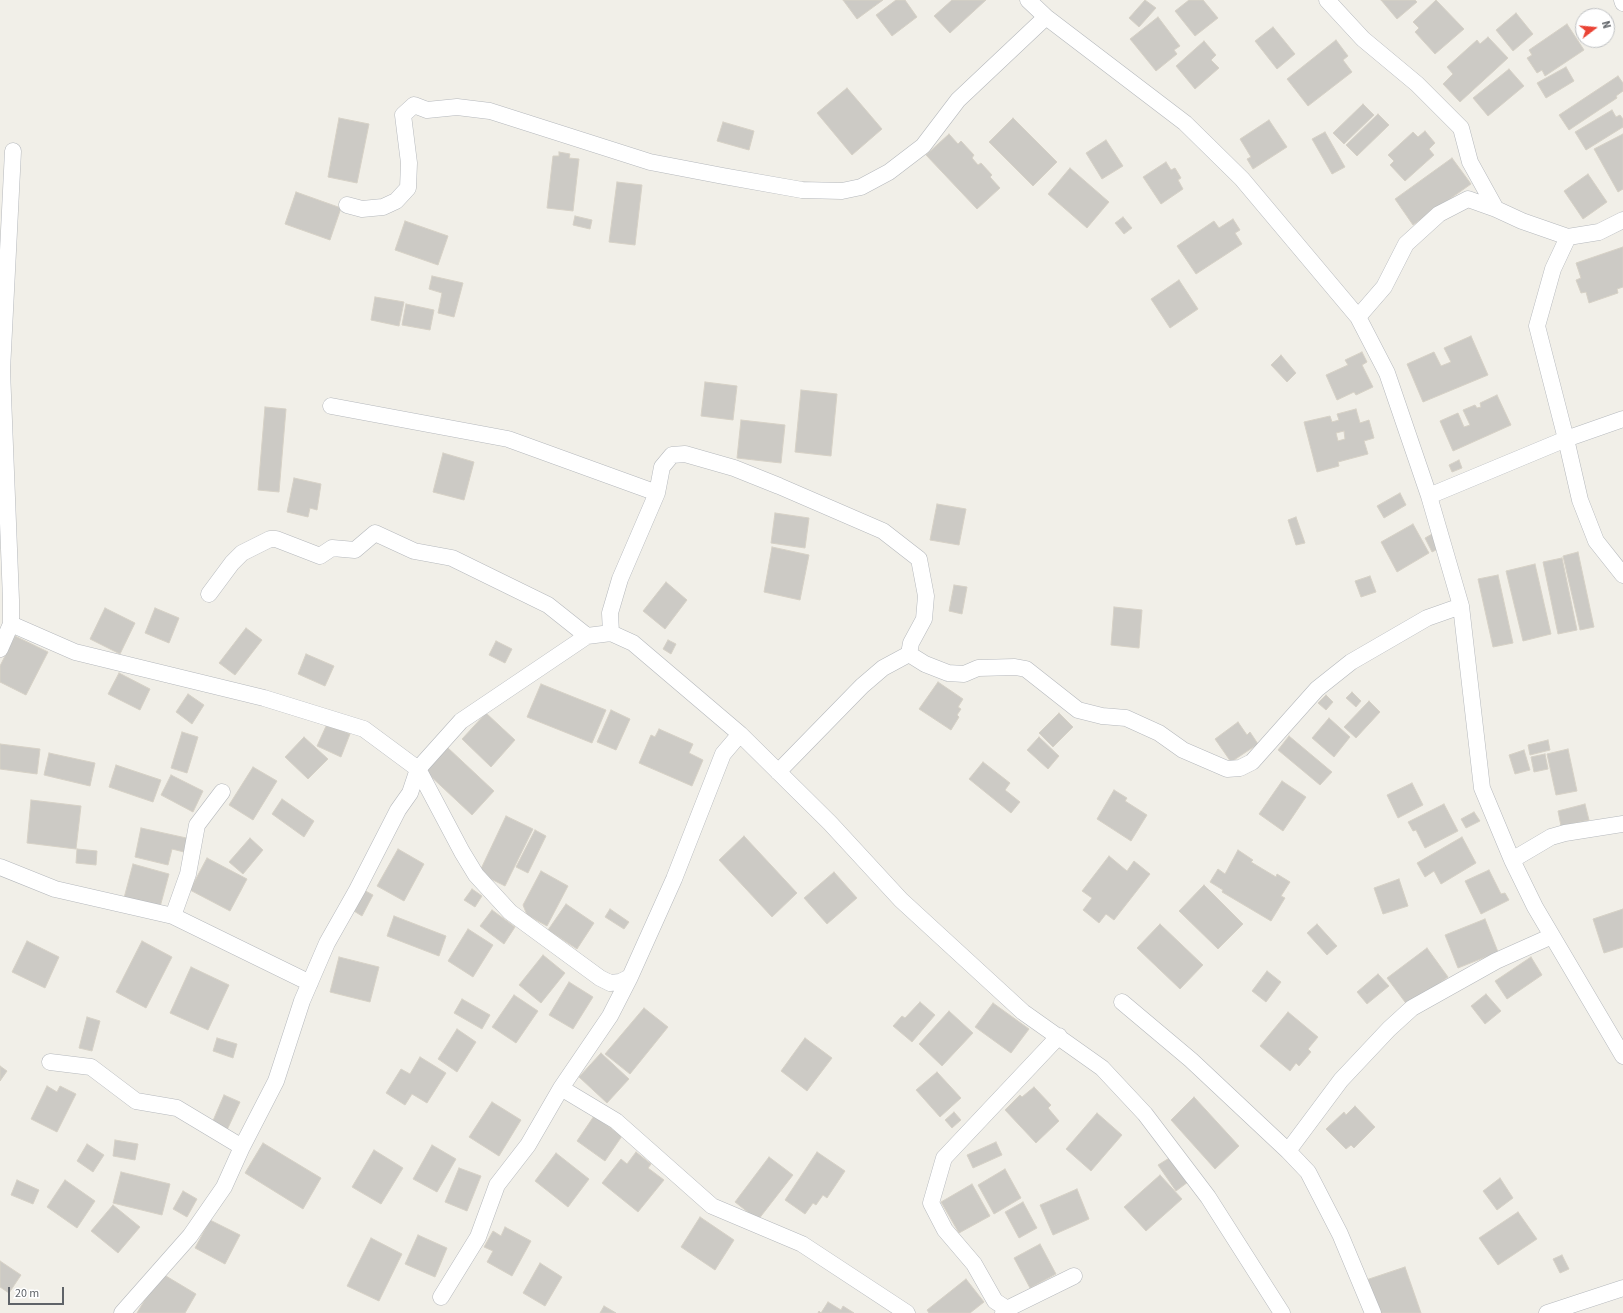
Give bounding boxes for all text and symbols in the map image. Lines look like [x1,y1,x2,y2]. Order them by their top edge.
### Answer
north arrow [1575,8,1615,48]
text: N [1598,19,1614,30]
scale bar [10,1279,66,1305]
text: 20 m [15,1285,39,1302]

